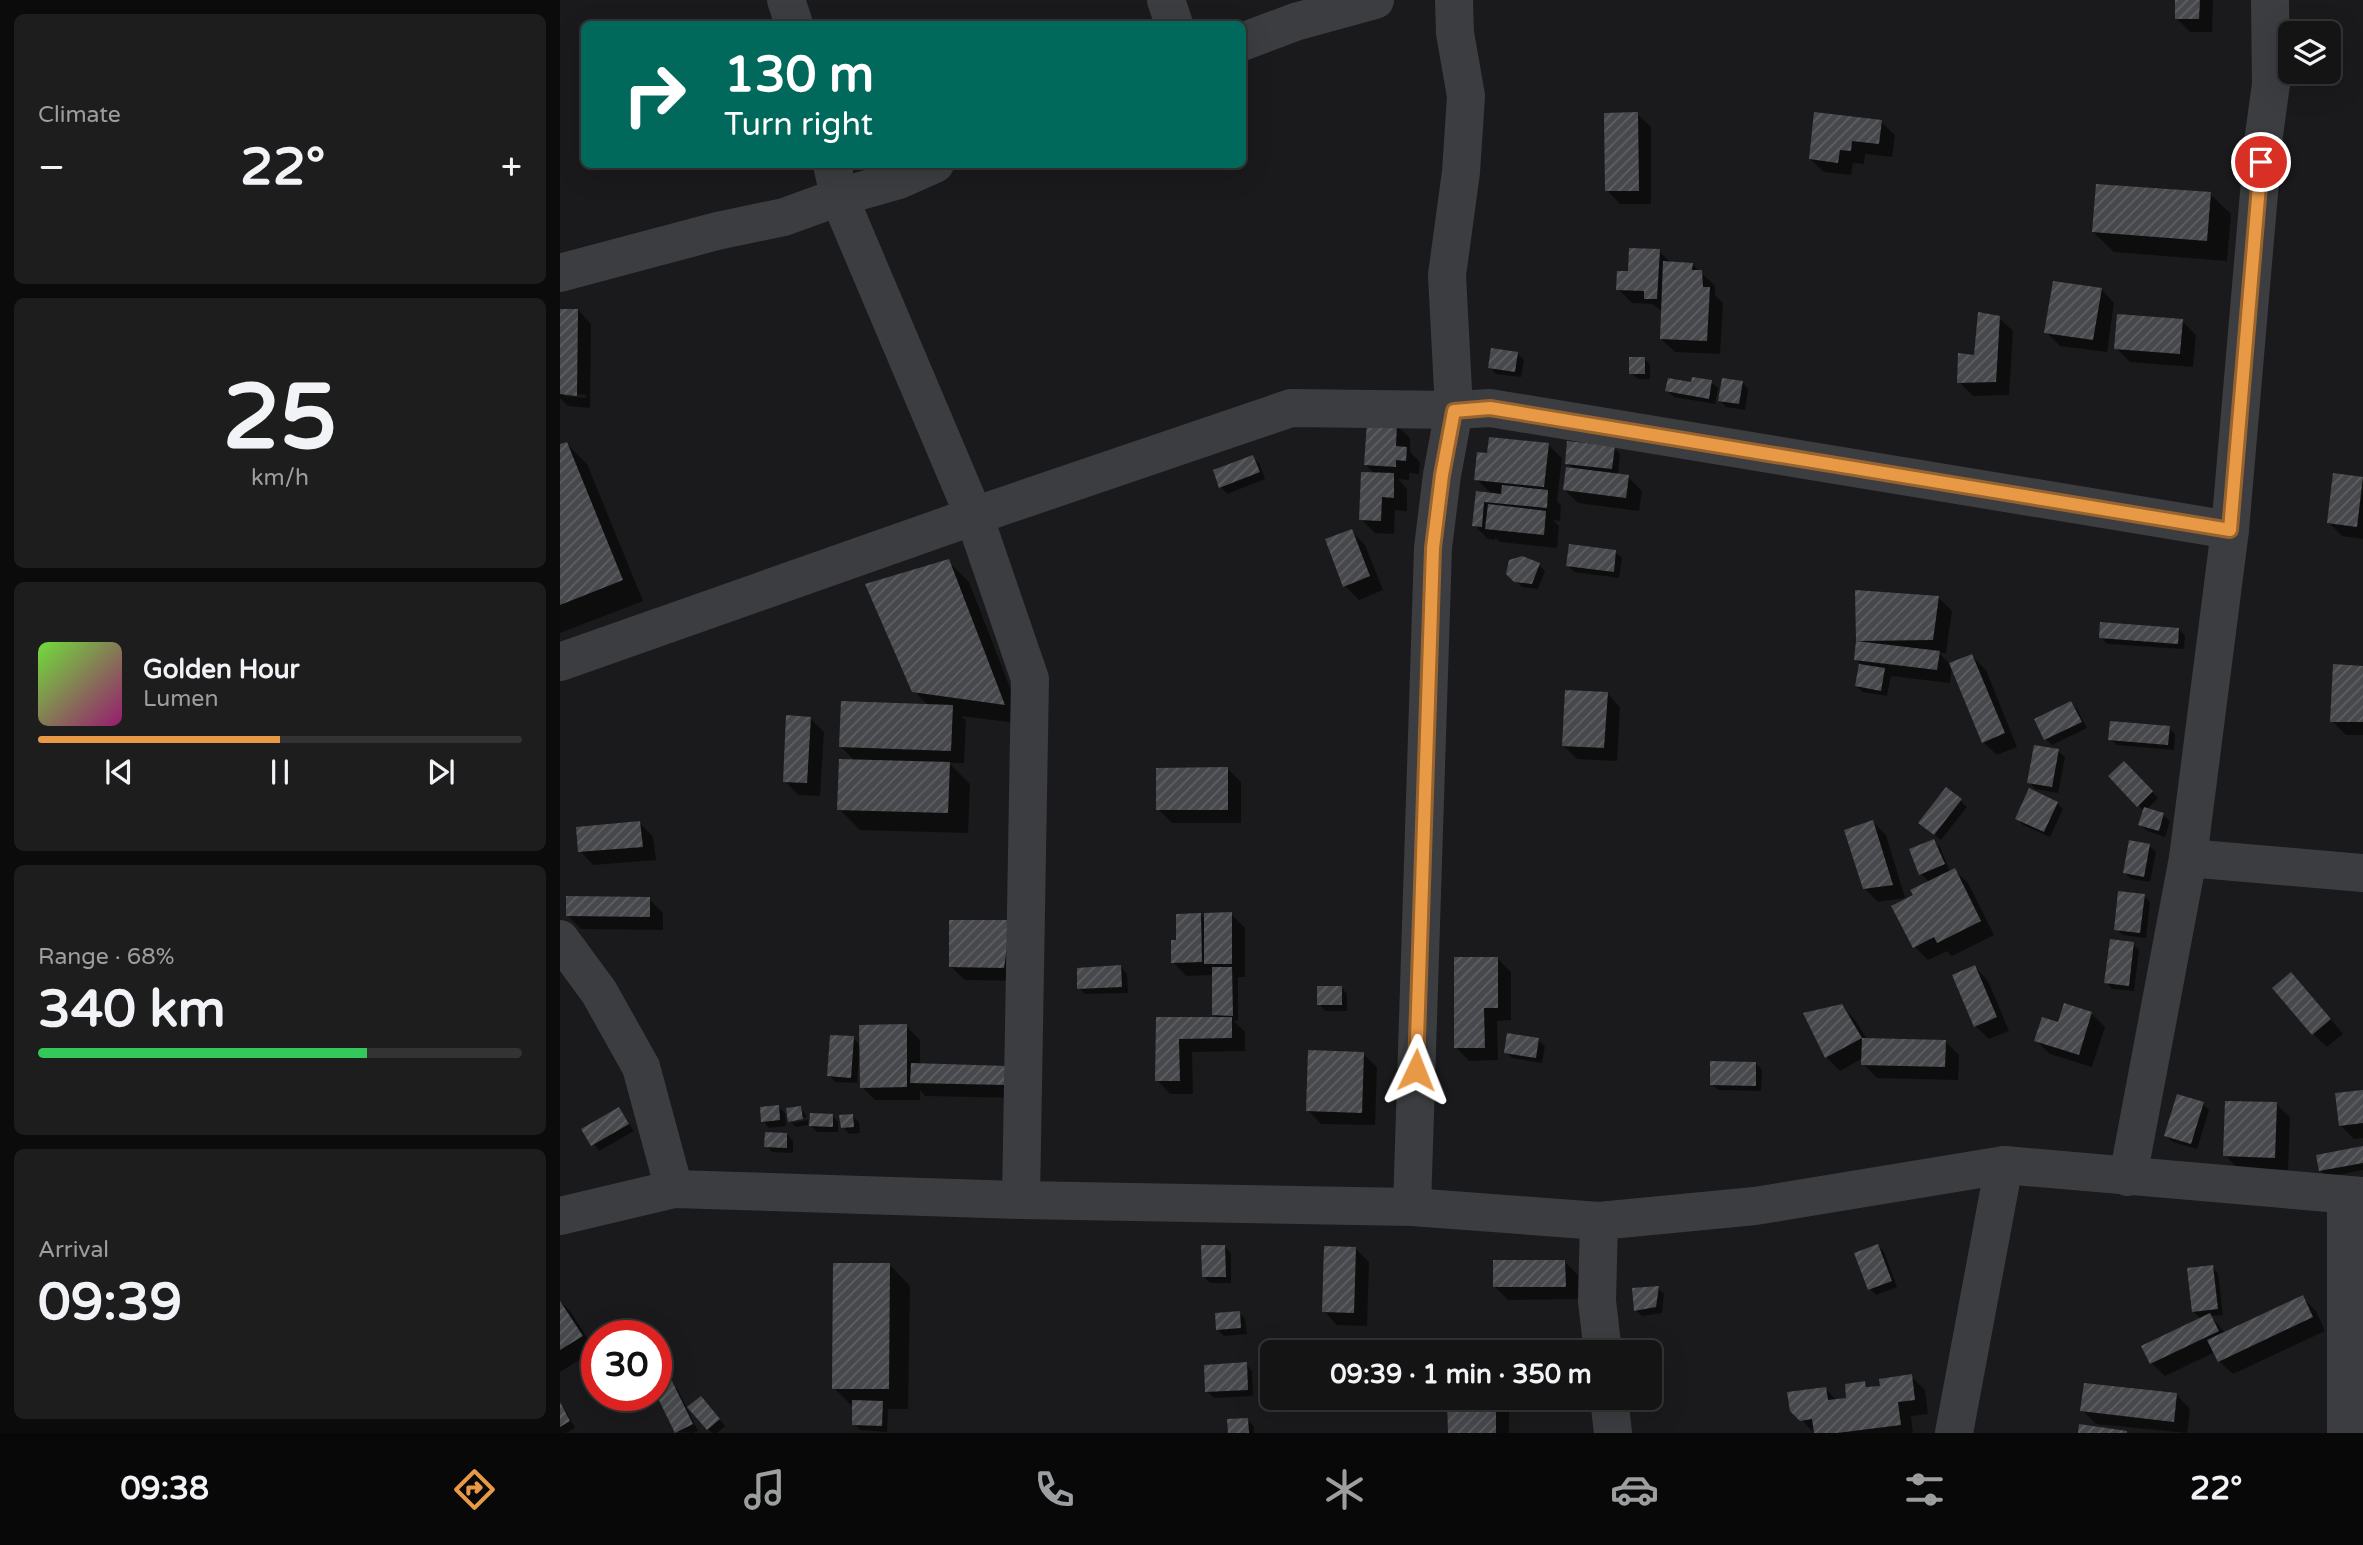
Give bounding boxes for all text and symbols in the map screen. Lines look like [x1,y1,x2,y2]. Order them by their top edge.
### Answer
map controls [2278,21,2341,84]
button: layers [2278,21,2341,84]
text: 130 m [724,46,874,105]
icon: right [609,49,700,140]
text: Climate [38,101,121,129]
text: Turn right [724,106,873,144]
pin [2231,132,2291,192]
text: 22° [240,136,325,199]
icon: arrive [2242,143,2280,181]
text: − [38,145,65,191]
text: + [501,145,522,191]
text: 25 [223,363,337,473]
text: km/h [251,464,309,492]
text: Golden Hour [143,654,300,685]
text: Lumen [143,685,218,713]
icon: previous [100,753,138,791]
icon: pause [261,753,299,791]
icon: next [422,753,460,791]
text: Range · 68% [38,943,174,971]
text: 340 km [38,978,226,1041]
position arrow [1379,1033,1453,1107]
text: Arrival [38,1236,109,1264]
text: 09:39 [38,1271,182,1334]
speed limit sign: 30 [581,1320,672,1411]
text: 09:39 · 1 min · 350 m [1330,1359,1592,1390]
icon: directions [450,1465,499,1514]
icon: music [740,1465,789,1514]
icon: phone [1030,1465,1079,1514]
icon: climate [1320,1465,1369,1514]
icon: car [1610,1465,1659,1514]
icon: filters [1900,1465,1949,1514]
text: 09:38 [120,1470,209,1508]
text: 22° [2190,1470,2242,1508]

